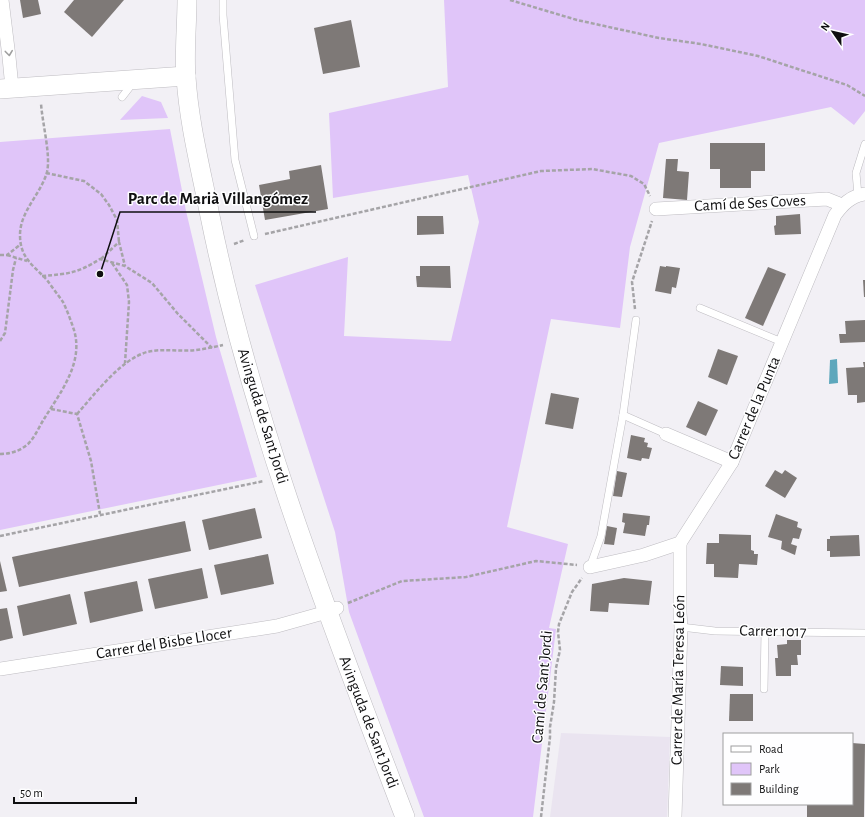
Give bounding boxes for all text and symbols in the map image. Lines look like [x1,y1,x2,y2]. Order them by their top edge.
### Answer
north arrow [813,12,853,52]
text: N [818,20,832,33]
one-way arrow [4,49,13,56]
callout: Parc de Marià Villangómez [120,183,316,212]
text: Parc de Marià Villangómez [128,190,308,207]
street label: Camí de Ses Coves [694,192,806,214]
street label: Avinguda de Sant Jordi [235,346,291,486]
street label: Carrer de la Punta [725,354,783,462]
street label: Carrer de María Teresa León [669,595,687,765]
street label: Carrer 1017 [739,622,807,640]
street label: Carrer del Bisbe Llocer [95,624,234,662]
street label: Camí de Sant Jordi [529,630,555,744]
street label: Avinguda de Sant Jordi [336,654,402,790]
legend [723,733,853,805]
text: Road [759,743,783,755]
text: Park [759,763,780,775]
scale bar [14,779,136,805]
text: Building [759,783,799,795]
text: 50 m [20,787,43,799]

